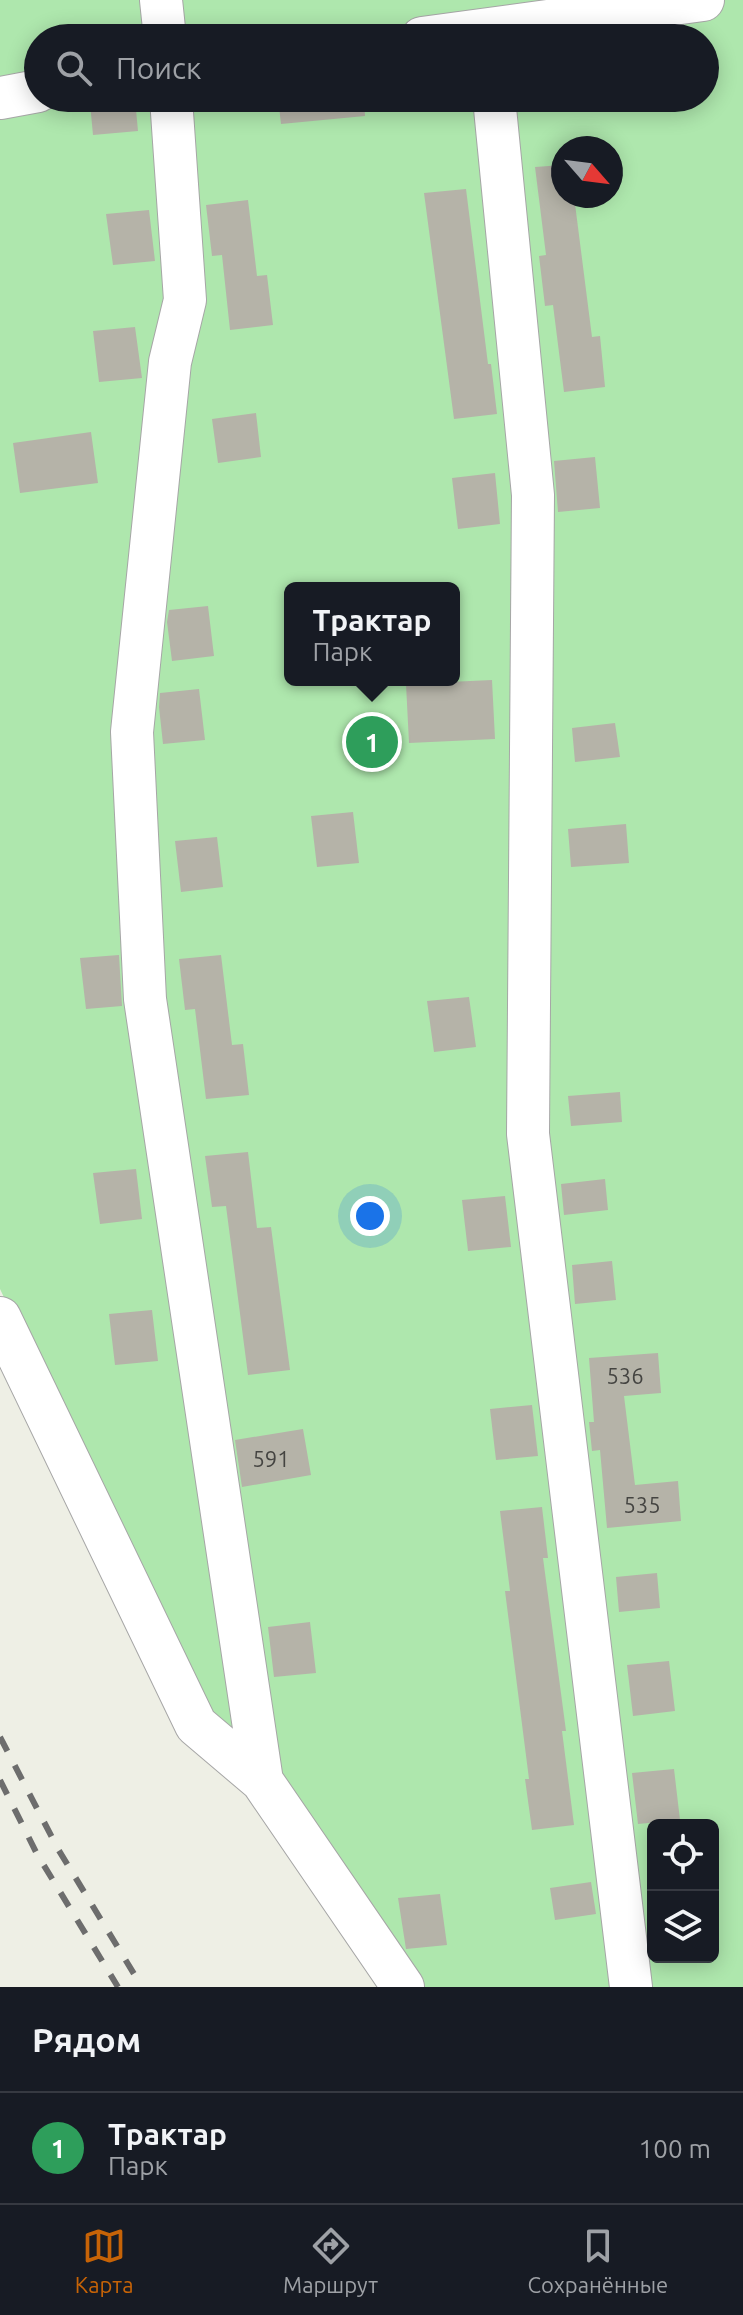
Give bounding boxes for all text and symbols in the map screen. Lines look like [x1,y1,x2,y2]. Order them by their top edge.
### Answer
search box [24,24,719,112]
icon: search [52,46,96,90]
text: Поиск [116,51,201,85]
north arrow [551,136,623,208]
popup [284,582,460,686]
text: Трактар [313,603,431,637]
text: Парк [313,637,372,666]
pin: 1 [346,712,398,772]
your location [350,1196,390,1236]
house number: 536 [606,1363,644,1388]
house number: 591 [252,1446,290,1471]
house number: 535 [623,1492,661,1517]
map controls [647,1819,719,1963]
button: locate [647,1819,719,1891]
button: layers [647,1891,719,1963]
text: Рядом [32,2020,141,2058]
text: Трактар [108,2117,227,2151]
text: 1 [51,2134,65,2163]
text: 100 m [639,2134,711,2163]
text: Парк [108,2151,168,2180]
tab: Карта [75,2224,133,2297]
tab: Маршрут [283,2224,378,2297]
tab: Сохранённые [528,2224,668,2297]

